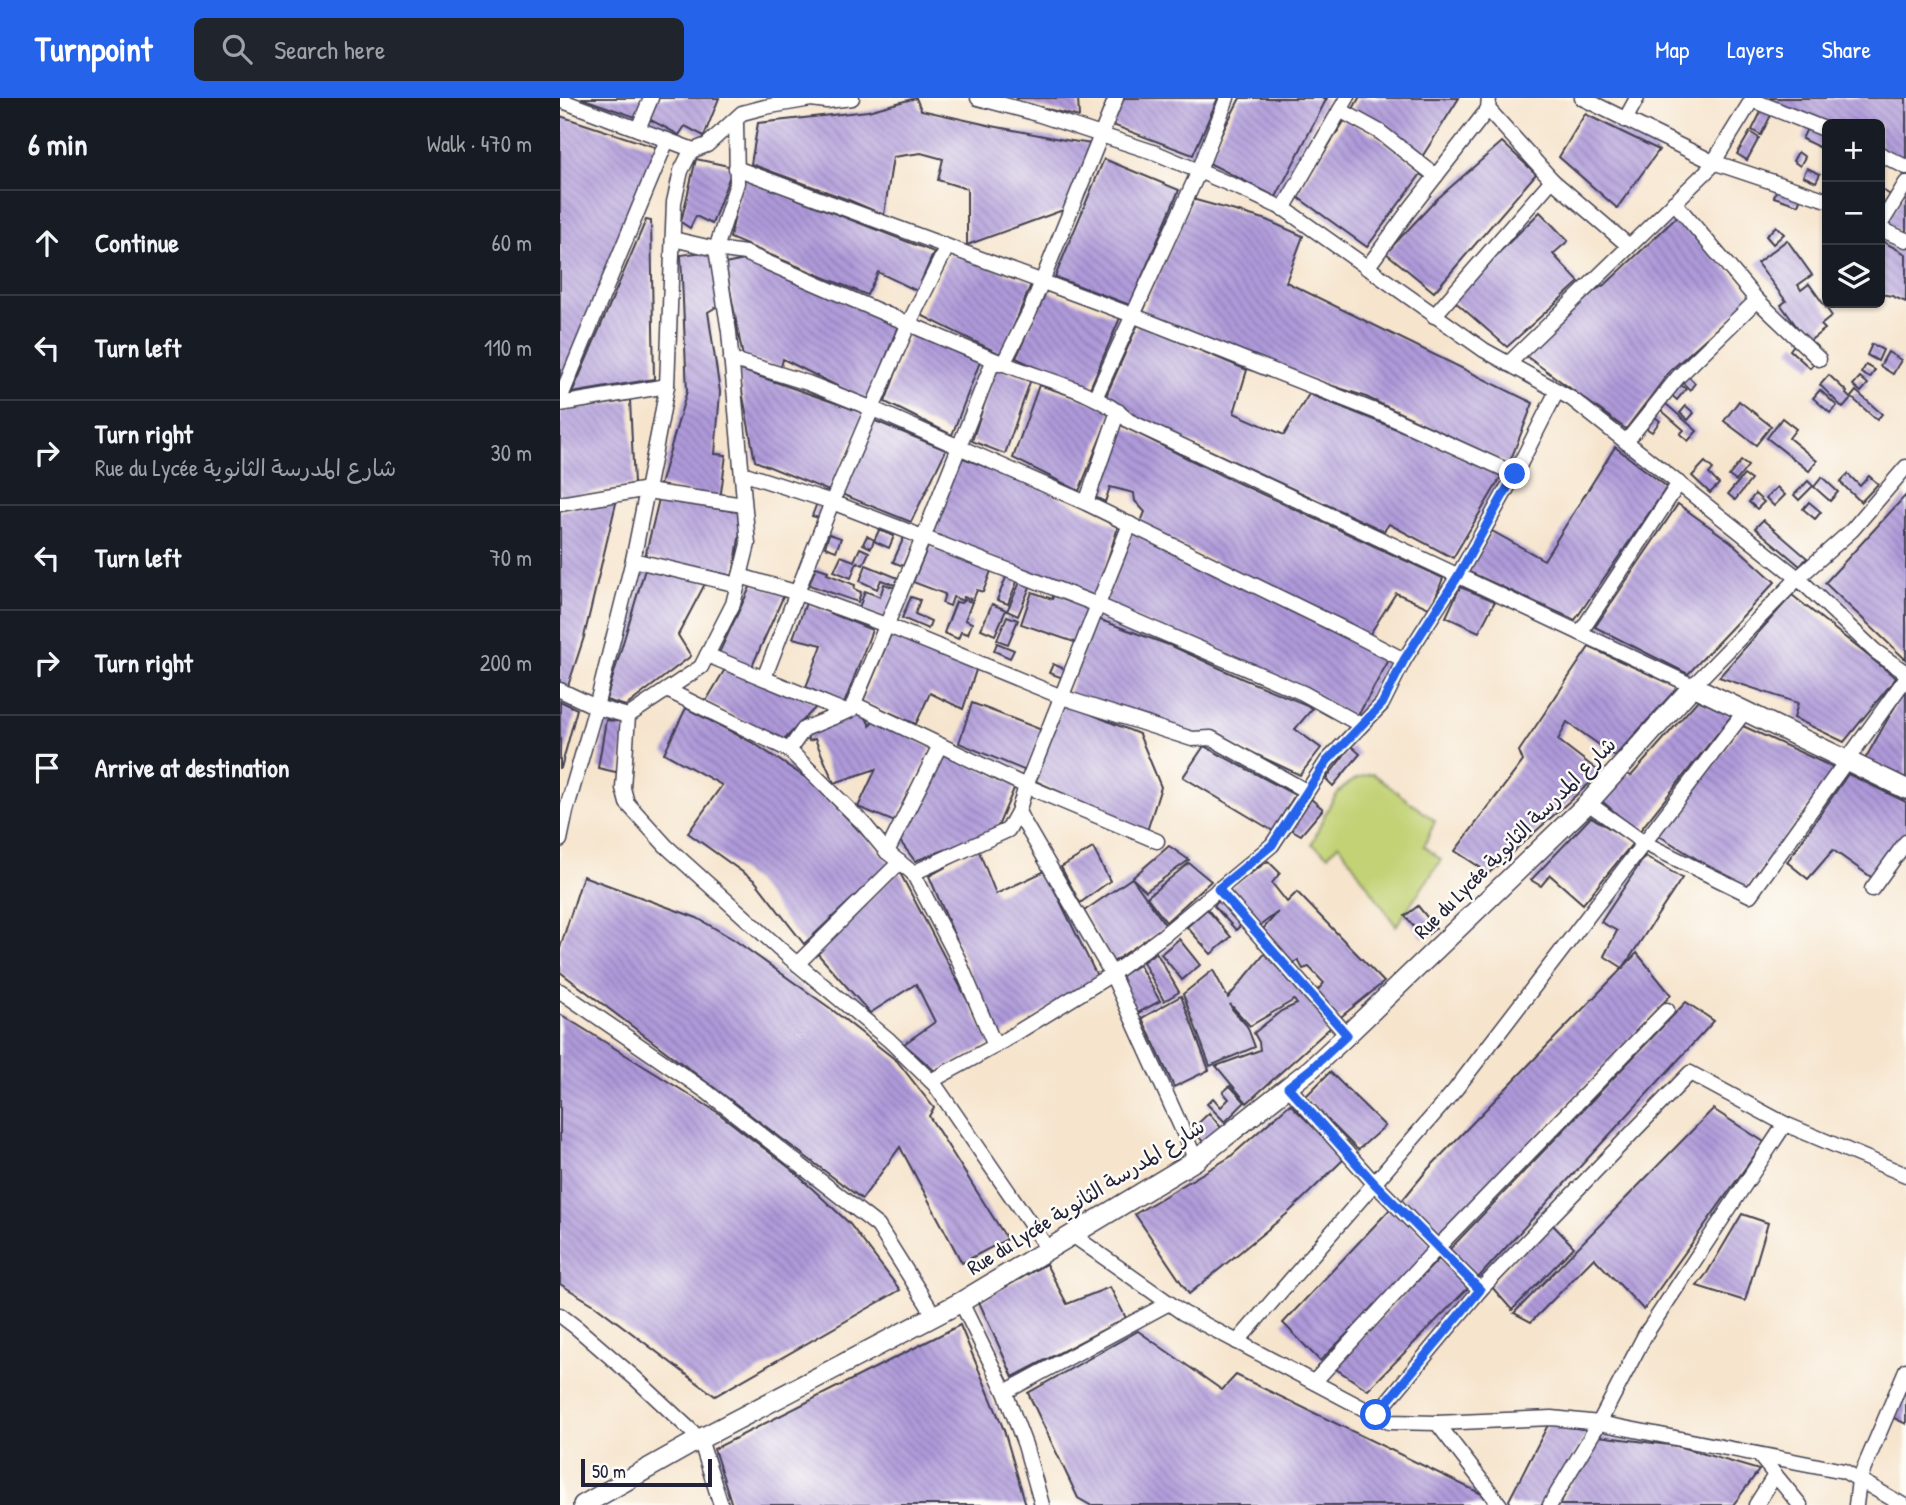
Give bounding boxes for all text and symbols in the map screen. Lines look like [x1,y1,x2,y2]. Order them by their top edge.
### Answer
search box [194,18,684,81]
text: Turnpoint [35,27,152,71]
icon: search [218,30,256,68]
text: Search here [274,32,385,67]
text: Map [1655,33,1689,65]
text: Layers [1727,33,1784,65]
text: Share [1822,33,1871,65]
map controls [1822,119,1885,308]
button: + [1822,119,1885,182]
text: 6 min [28,124,88,164]
text: Walk · 470 m [427,128,532,159]
button: − [1822,182,1885,245]
icon: ahead [28,224,66,262]
text: Continue [95,225,179,260]
text: 60 m [492,227,532,258]
button: layers [1822,245,1885,308]
icon: left [28,329,66,367]
text: Turn left [95,330,181,365]
text: 110 m [484,332,532,363]
text: Turn right [95,416,193,451]
icon: right [28,434,66,472]
text: 30 m [490,437,532,468]
text: Rue du Lycée شارع المدرسة الثانوية [95,452,396,483]
route end [1499,458,1530,489]
icon: left [28,539,66,577]
text: Turn left [95,540,181,575]
text: 70 m [489,542,532,573]
icon: right [28,644,66,682]
text: Turn right [95,645,193,680]
text: 200 m [480,647,532,678]
street label: Rue du Lycée شارع المدرسة الثانوية [1407,730,1623,946]
icon: arrive [28,749,66,787]
text: Arrive at destination [95,750,290,785]
street label: Rue du Lycée شارع المدرسة الثانوية [961,1111,1211,1283]
route start [1360,1399,1391,1430]
scale bar [581,1456,712,1488]
text: 50 m [592,1458,626,1484]

